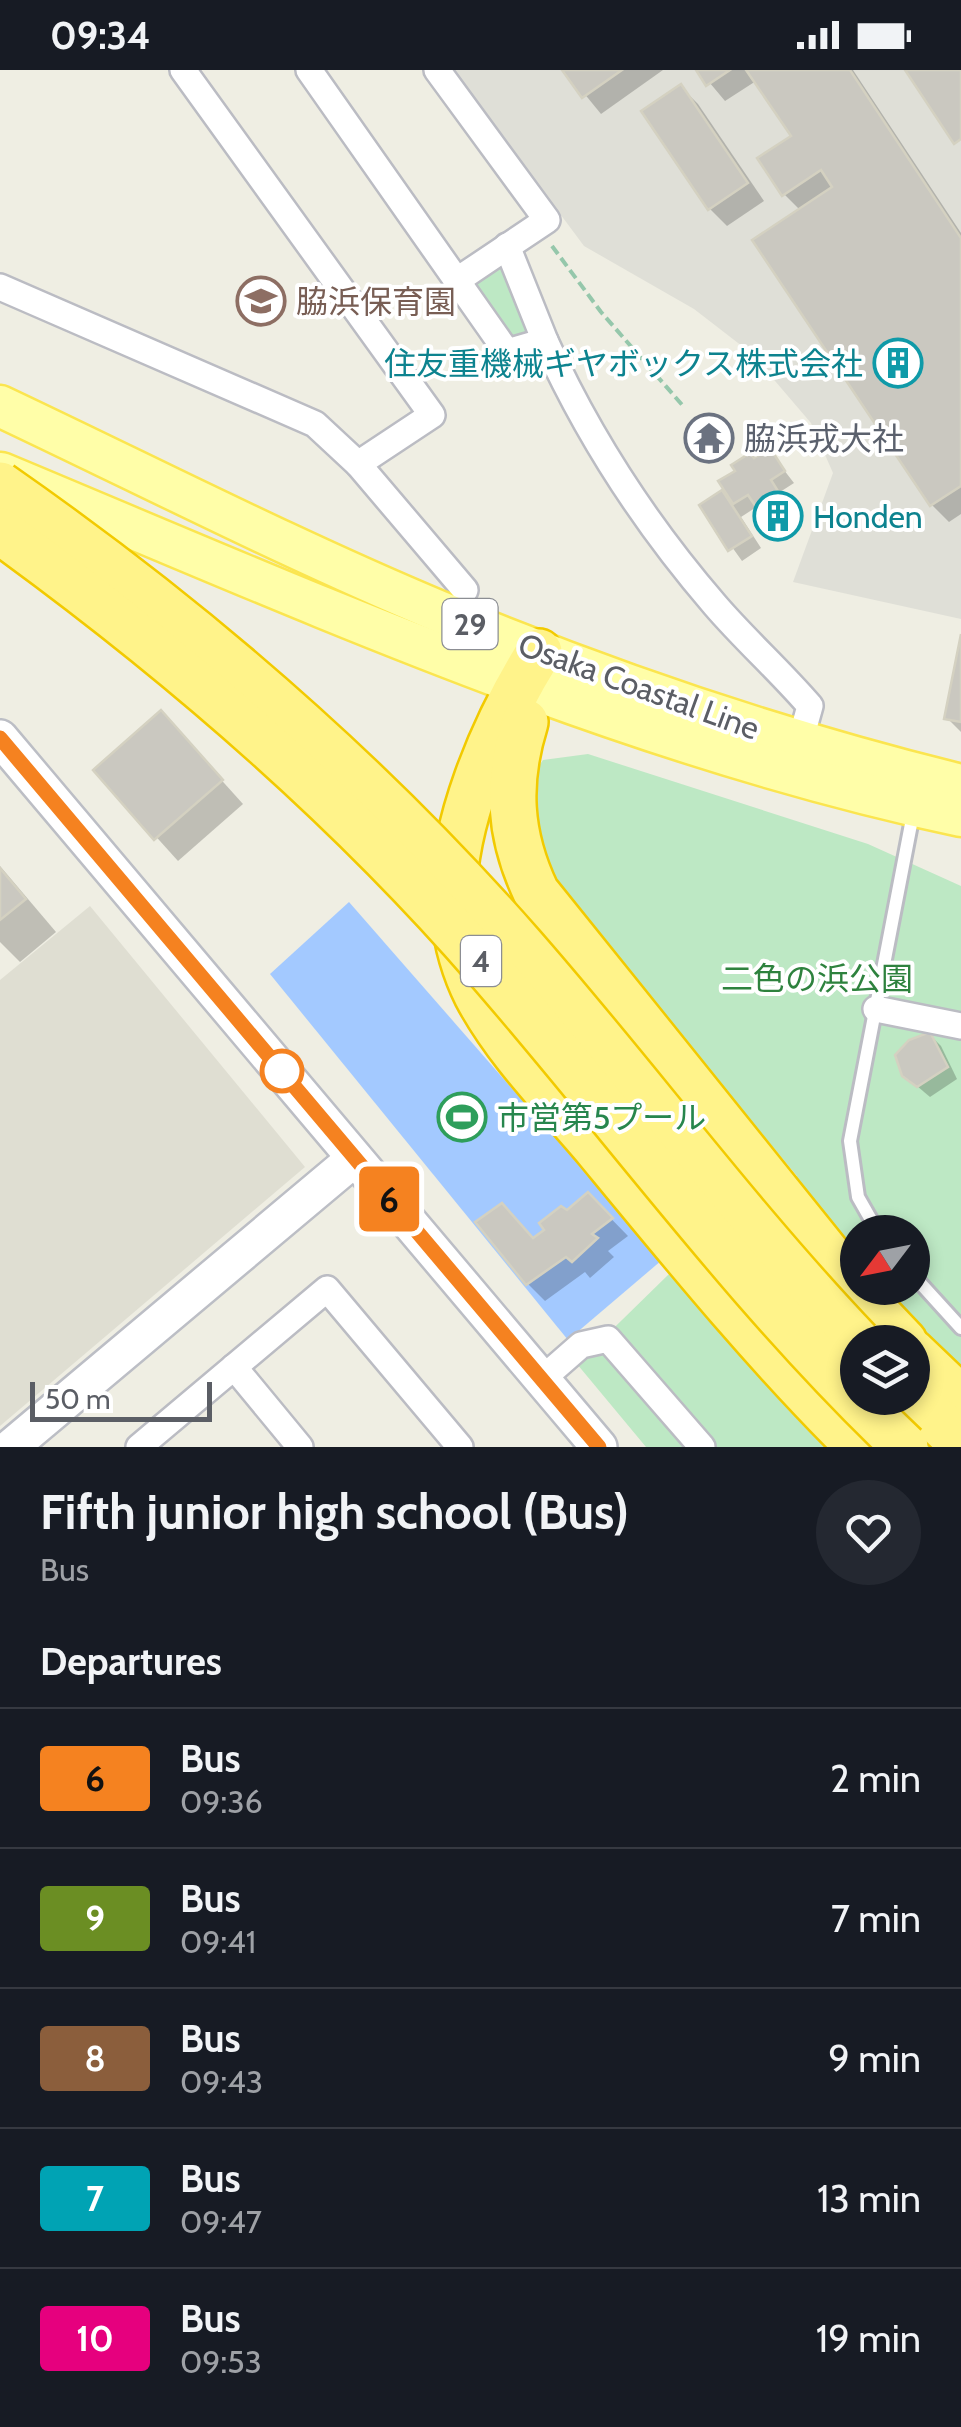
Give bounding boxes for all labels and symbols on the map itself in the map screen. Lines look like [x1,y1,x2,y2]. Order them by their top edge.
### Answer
school or university icon: 脇浜保育園 [235,275,287,327]
place label: 脇浜保育園 [296,282,456,321]
building icon: 住友重機械ギヤボックス株式会社 [872,337,924,389]
place label: 住友重機械ギヤボックス株式会社 [384,344,863,383]
temple icon: 脇浜戎大社 [683,412,735,464]
place label: 脇浜戎大社 [744,419,904,458]
building icon: Honden [752,490,804,542]
place label: Honden [813,497,923,536]
road number: 29 [442,599,498,649]
street label: Osaka Coastal Line [513,624,765,748]
road number: 4 [461,936,501,986]
park label: 二色の浜公園 [721,959,913,998]
unlabelled marker [261,1050,303,1092]
sports icon: 市営第5プール [436,1091,488,1143]
place label: 市営第5プール [497,1098,706,1137]
line badge: 6 [356,1166,422,1232]
north arrow [840,1215,930,1305]
scale bar [30,1377,212,1422]

